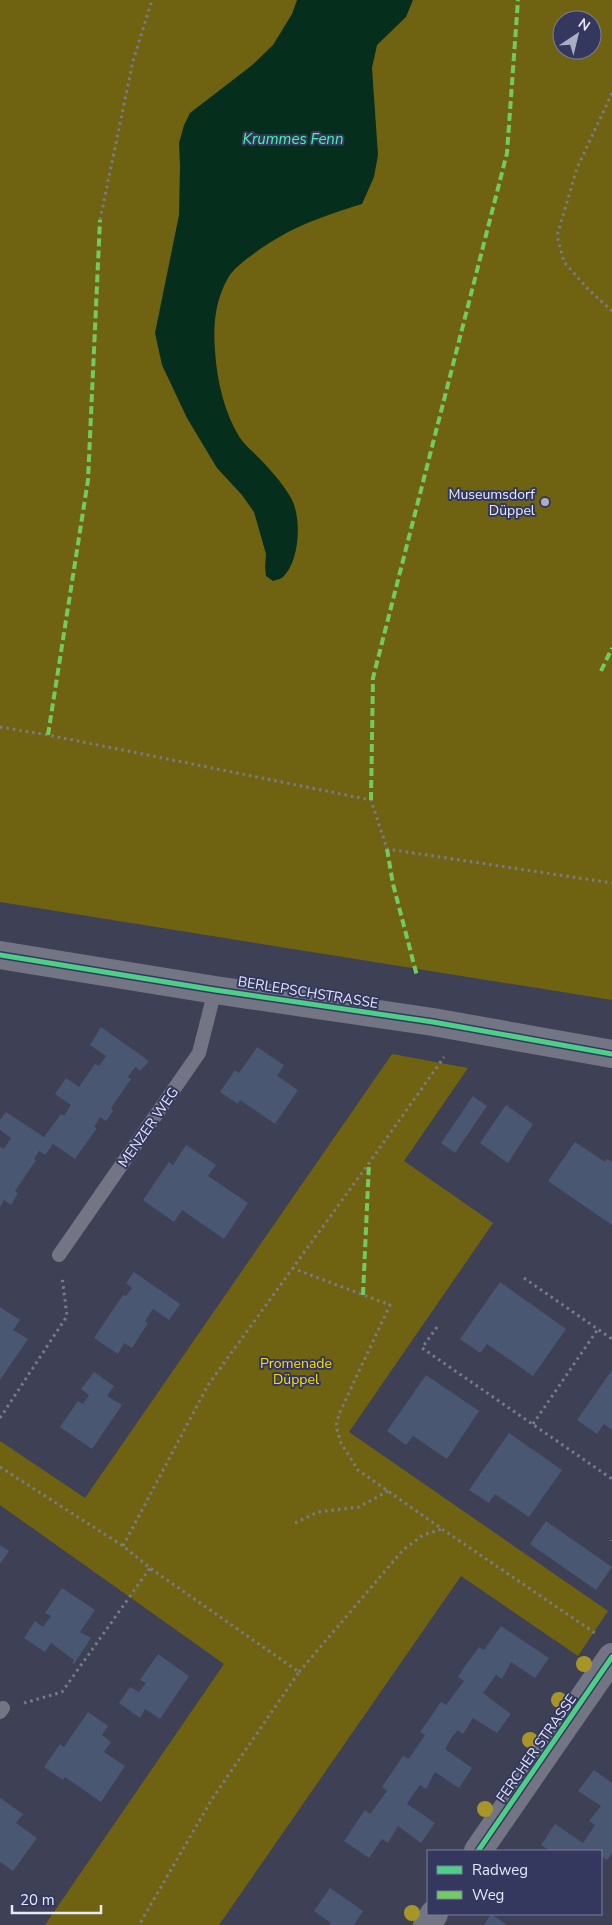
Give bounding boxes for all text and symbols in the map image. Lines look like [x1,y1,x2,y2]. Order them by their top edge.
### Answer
north arrow [552,10,602,60]
text: N [574,14,594,36]
water label: Krummes Fenn [243,129,343,149]
place label: Museumsdorf Düppel [448,485,536,520]
marker: Museumsdorf Düppel [539,496,551,508]
street label: BERLEPSCHSTRASSE [236,972,379,1013]
street label: MENZER WEG [114,1084,183,1171]
park label: Promenade Düppel [260,1354,332,1389]
street label: FERCHER STRASSE [492,1690,581,1806]
legend [427,1850,602,1915]
text: Radweg [472,1860,528,1880]
scale bar [12,1882,101,1914]
text: Weg [472,1885,504,1905]
text: 20 m [20,1890,55,1910]

